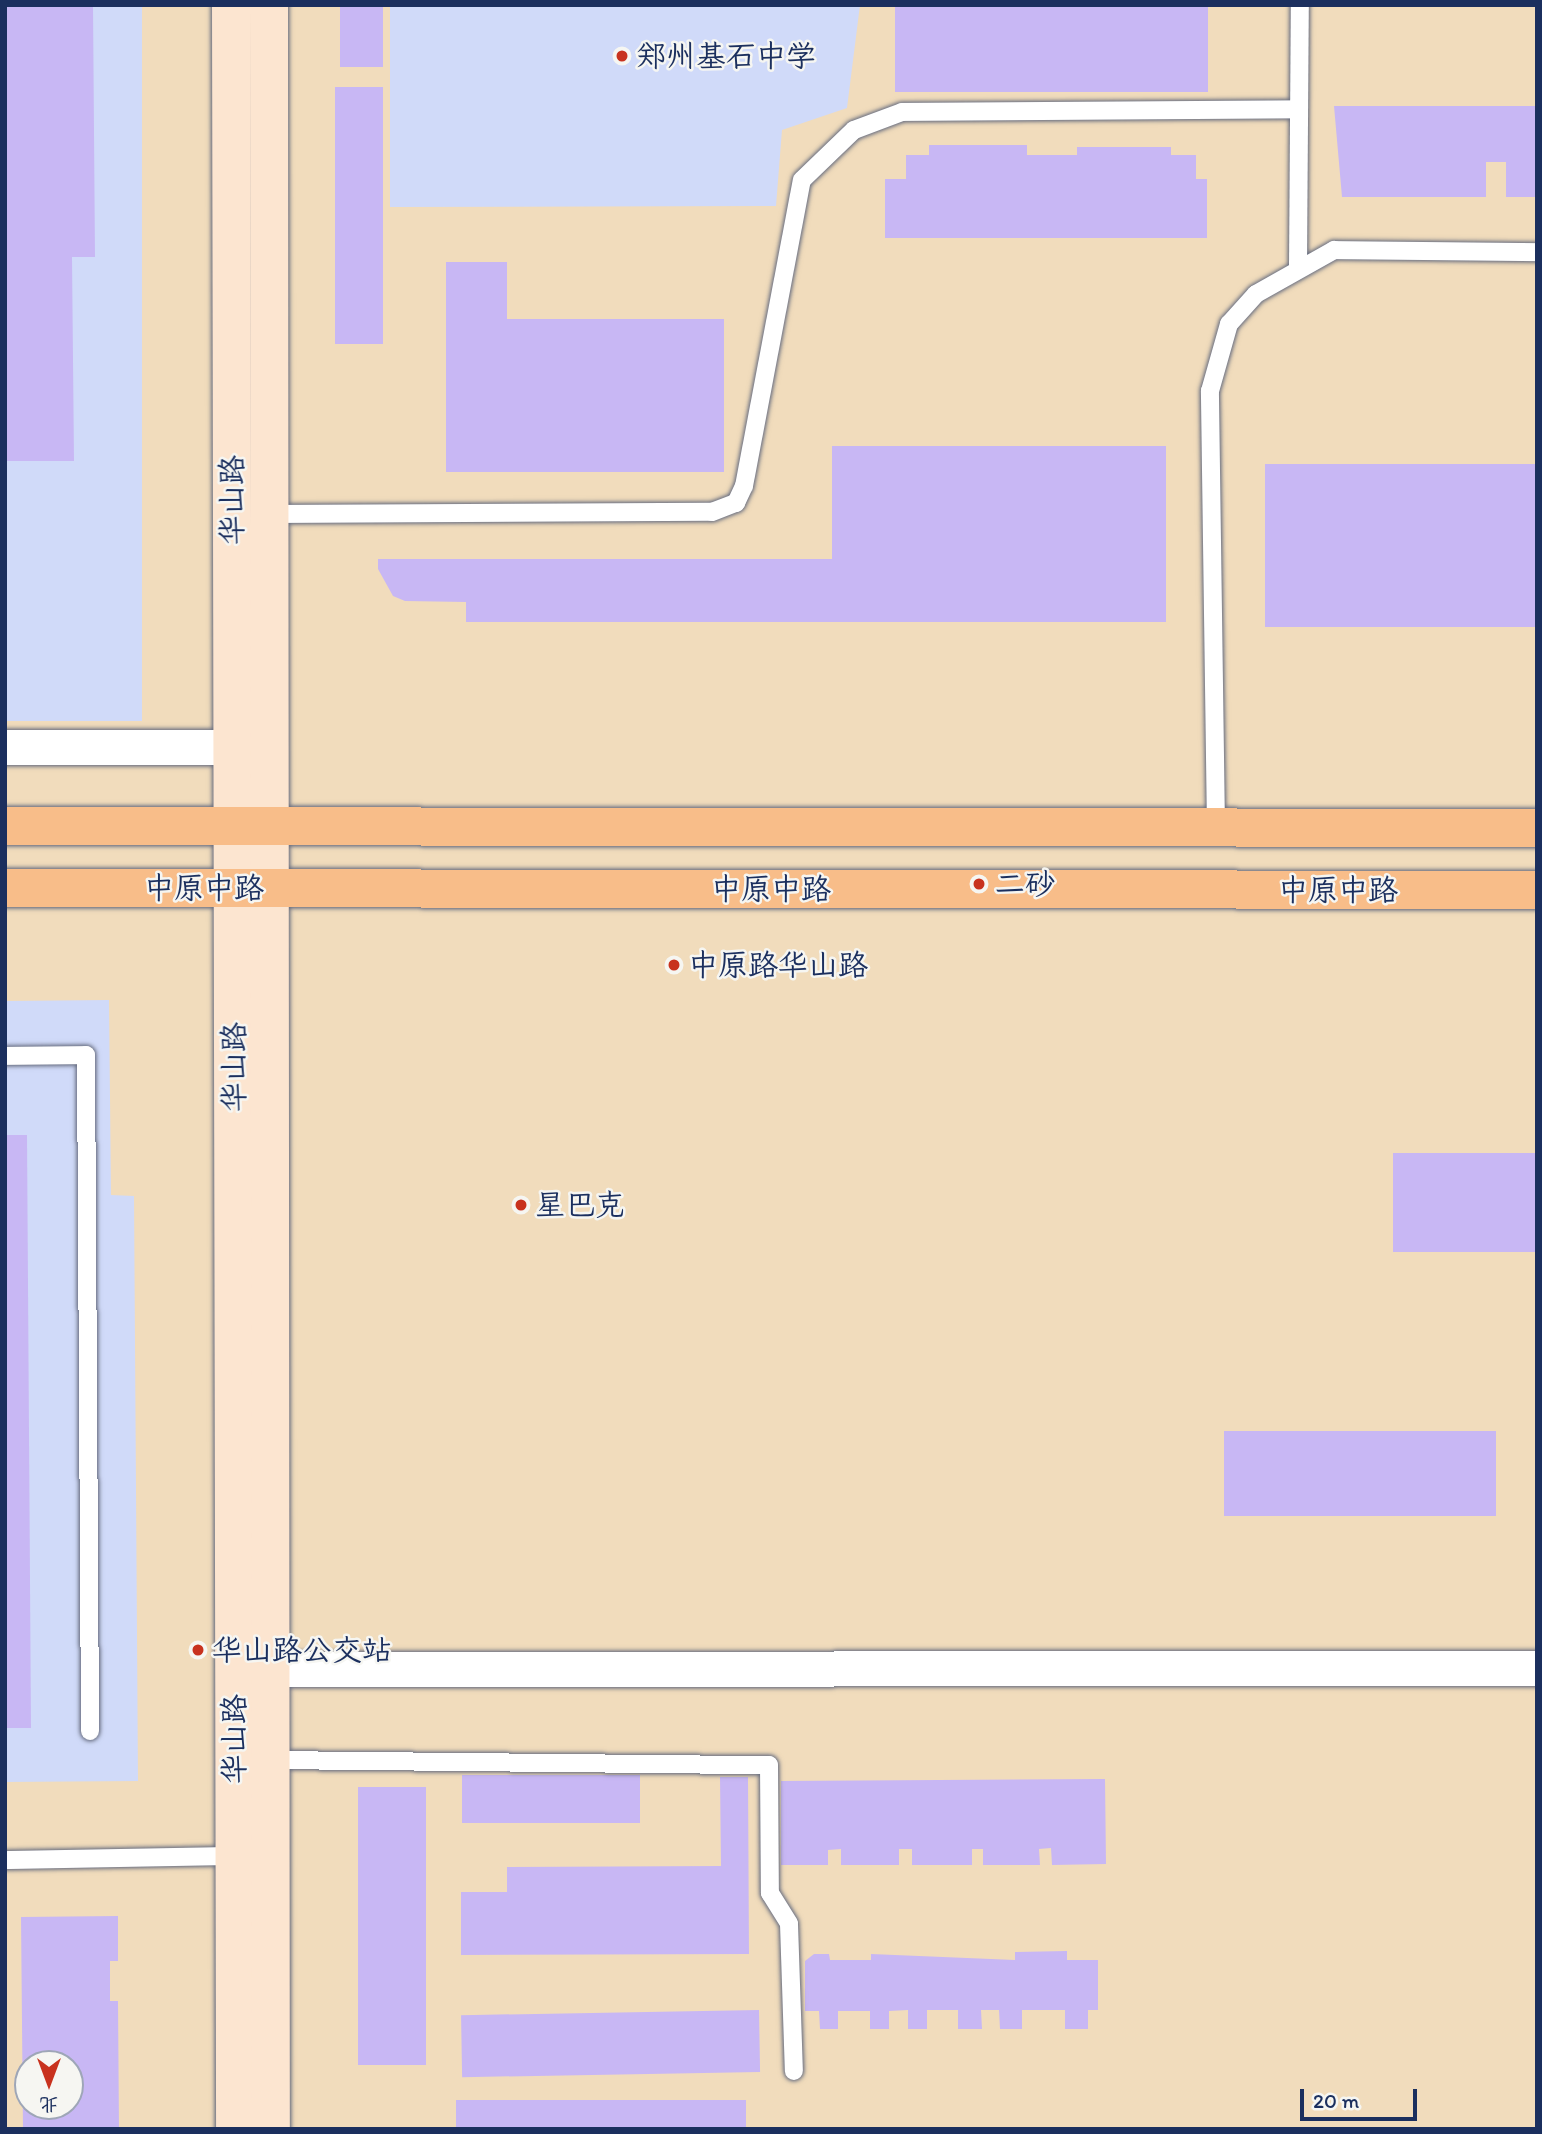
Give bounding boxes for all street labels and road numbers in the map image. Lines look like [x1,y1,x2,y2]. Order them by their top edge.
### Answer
street label: 华山路 [214,455,250,545]
street label: 中原中路 [144,870,264,906]
street label: 中原中路 [711,871,831,907]
street label: 中原中路 [1278,872,1398,908]
street label: 华山路 [216,1022,252,1112]
street label: 华山路 [216,1694,252,1784]

